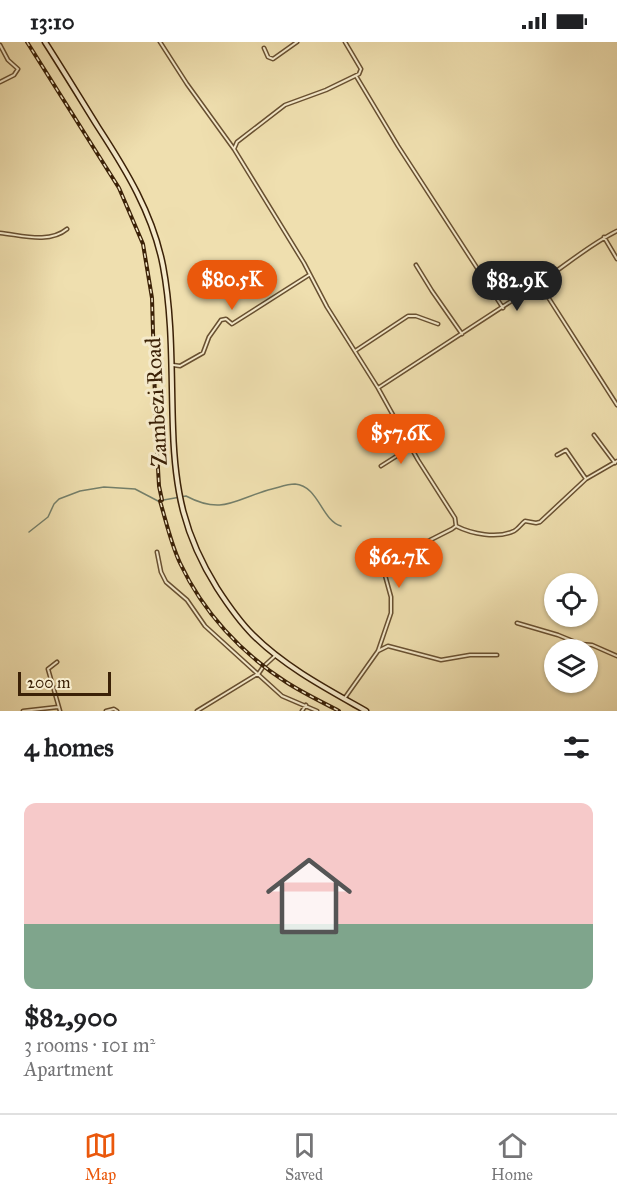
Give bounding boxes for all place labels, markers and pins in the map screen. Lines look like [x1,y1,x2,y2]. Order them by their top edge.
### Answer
pin: $80.5K [183,260,281,311]
pin: $82.9K [468,261,566,312]
pin: $57.6K [352,414,450,465]
pin: $62.7K [350,538,448,589]

